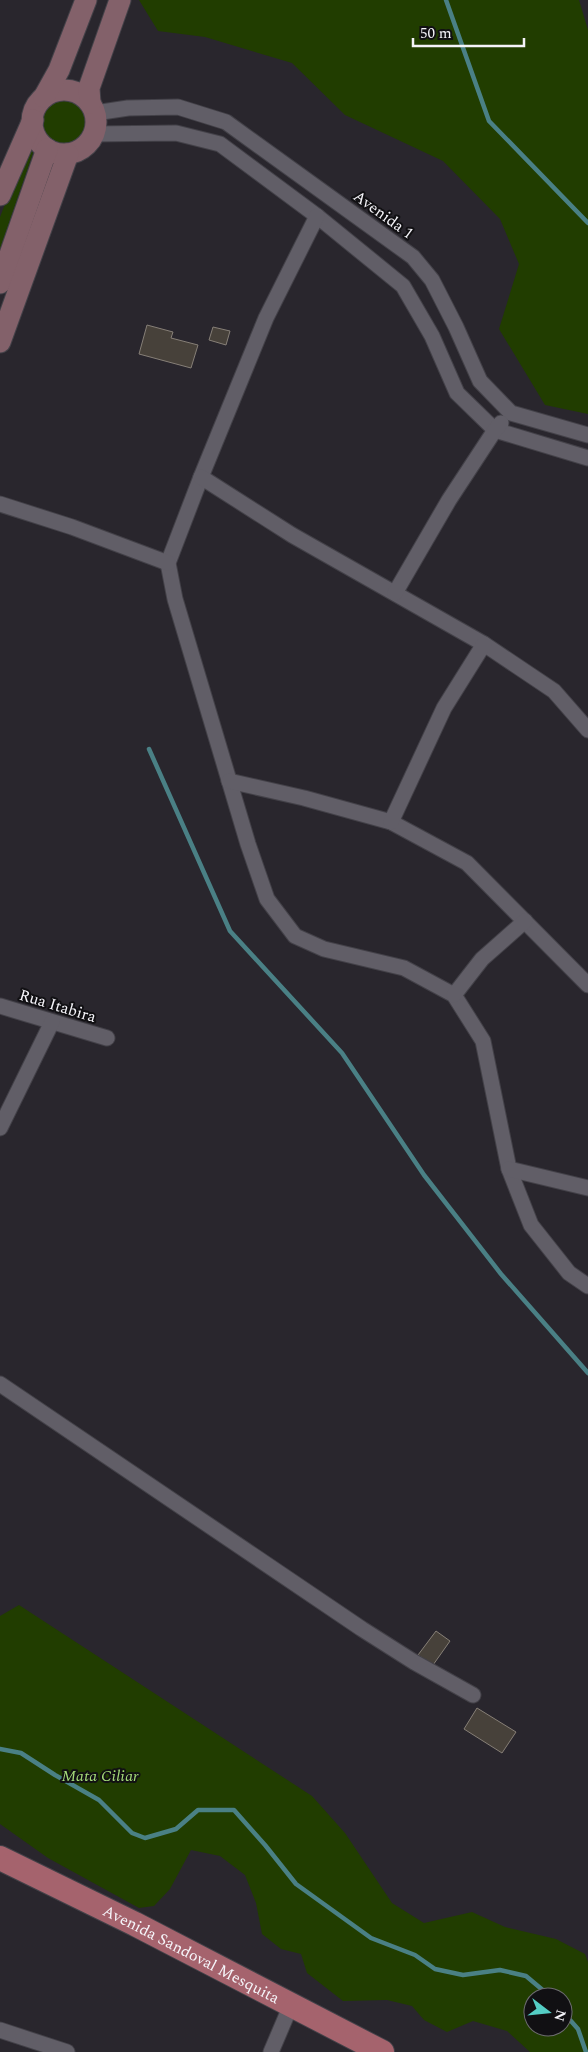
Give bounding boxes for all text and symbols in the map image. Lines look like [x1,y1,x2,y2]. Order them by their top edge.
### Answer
scale bar [413,15,524,47]
text: 50 m [420,22,452,45]
street label: Avenida 1 [348,185,419,245]
street label: Rua Itabira [16,983,99,1029]
park label: Mata Ciliar [61,1764,139,1788]
street label: Avenida Sandoval Mesquita [98,1899,284,2010]
north arrow [523,1987,573,2037]
text: N [548,2007,572,2024]

